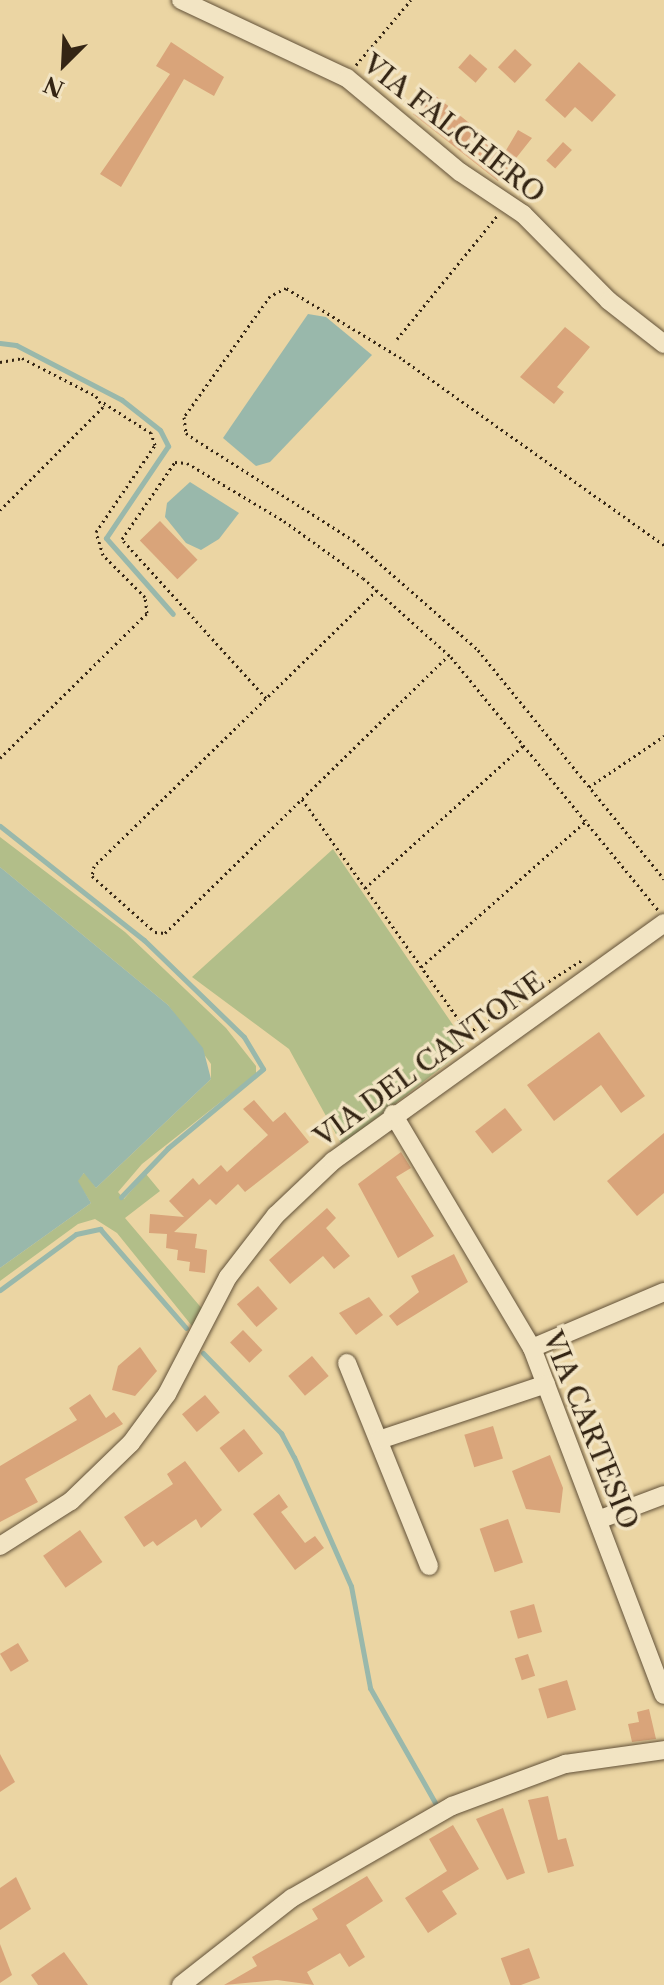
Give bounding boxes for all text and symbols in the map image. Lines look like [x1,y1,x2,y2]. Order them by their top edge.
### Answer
north arrow [24,24,104,104]
street label: VIA FALCHERO [356,46,552,210]
text: N [40,70,68,103]
street label: VIA DEL CANTONE [307,964,551,1154]
street label: VIA CARTESIO [536,1326,646,1534]

